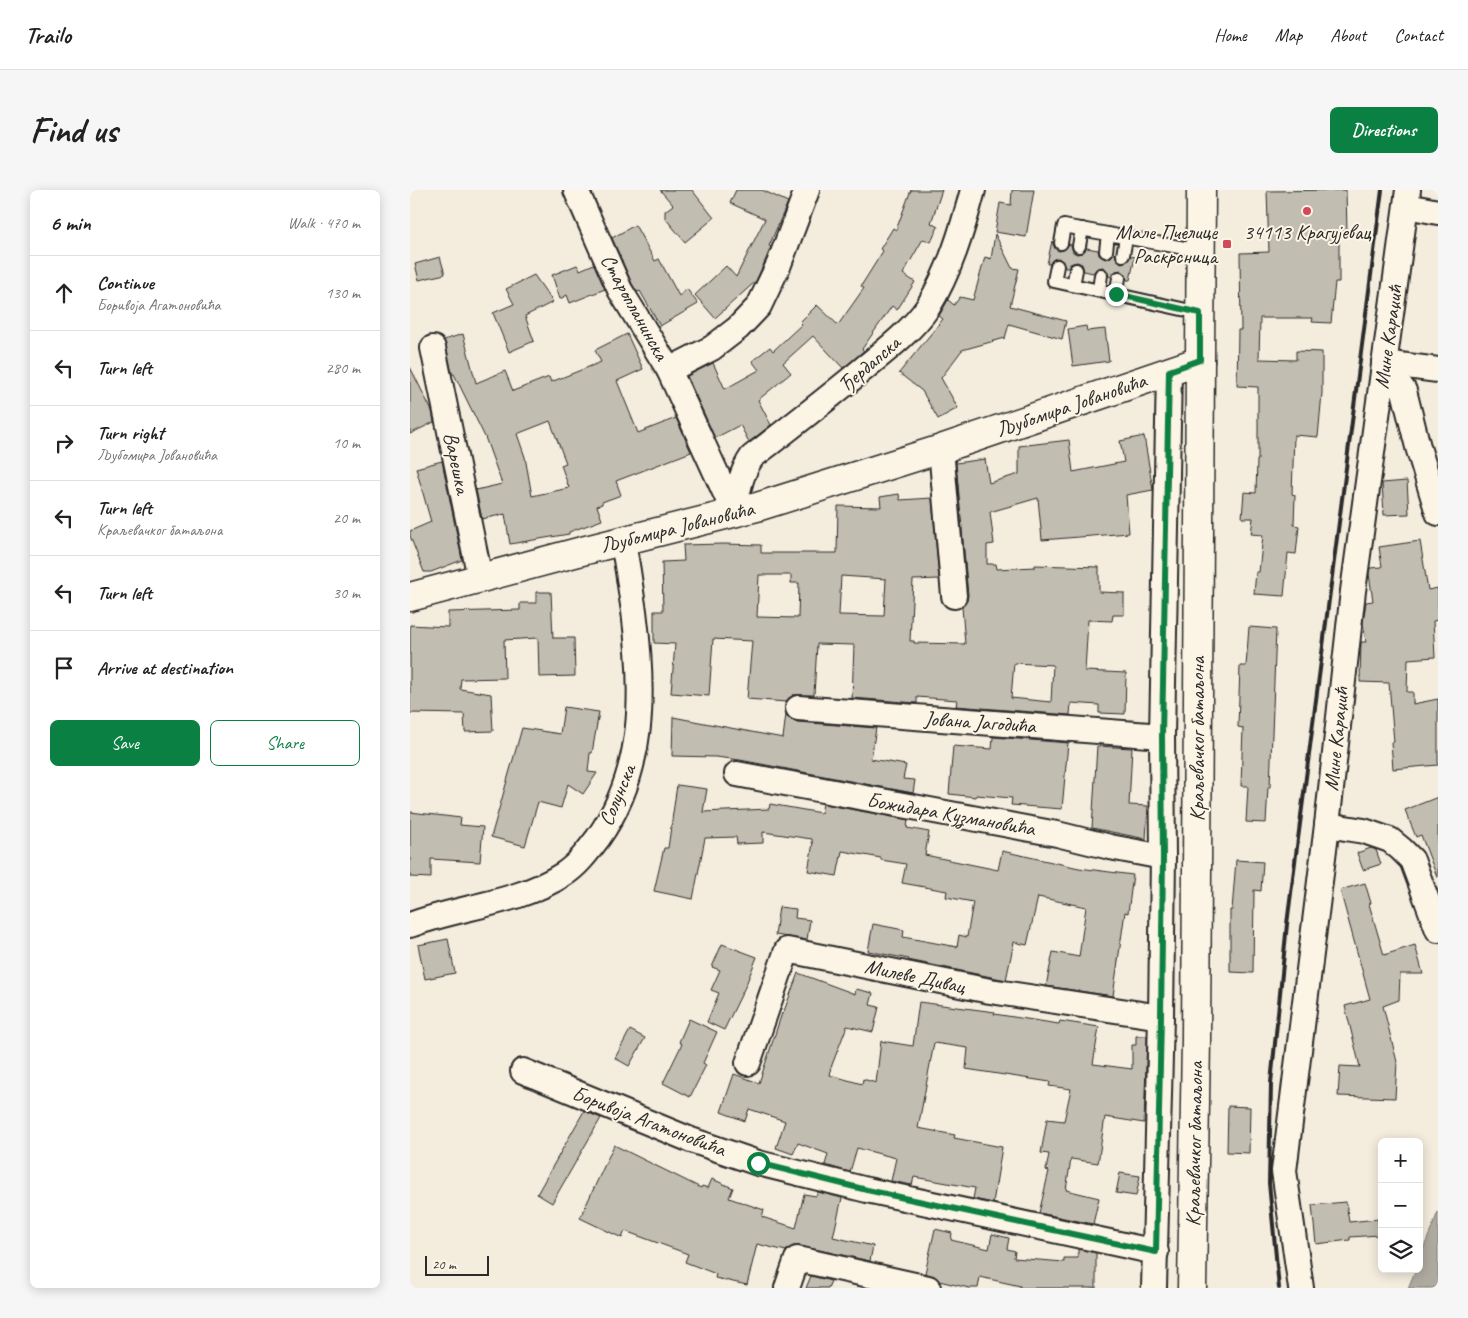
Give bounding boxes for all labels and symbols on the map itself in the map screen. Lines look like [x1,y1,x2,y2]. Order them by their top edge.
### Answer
marker: 34113 Крагујевац [1301,205,1313,217]
place label: Мале Пчелице Раскрсница [1116,219,1219,269]
place label: 34113 Крагујевац [1243,219,1371,245]
marker: Мале Пчелице Раскрсница [1221,238,1233,250]
street label: Старопланинска [595,249,676,366]
route end [1105,283,1128,306]
street label: Мине Караџић [1368,283,1408,390]
street label: Ђердапска [832,328,908,399]
street label: Љубомира Јовановића [992,366,1151,443]
street label: Варешка [438,430,477,498]
street label: Љубомира Јовановића [597,495,758,559]
street label: Краљевачког батаљона [1184,655,1210,821]
street label: Мине Караџић [1318,685,1354,792]
street label: Јована Јагодића [922,705,1038,739]
street label: Солунска [593,758,642,829]
street label: Божидара Кузмановића [865,786,1039,843]
street label: Милеве Дивац [863,953,969,1000]
street label: Краљевачког батаљона [1180,1060,1208,1226]
street label: Боривоја Агатоновића [569,1080,731,1163]
route start [747,1152,770,1175]
scale bar [425,1253,489,1276]

